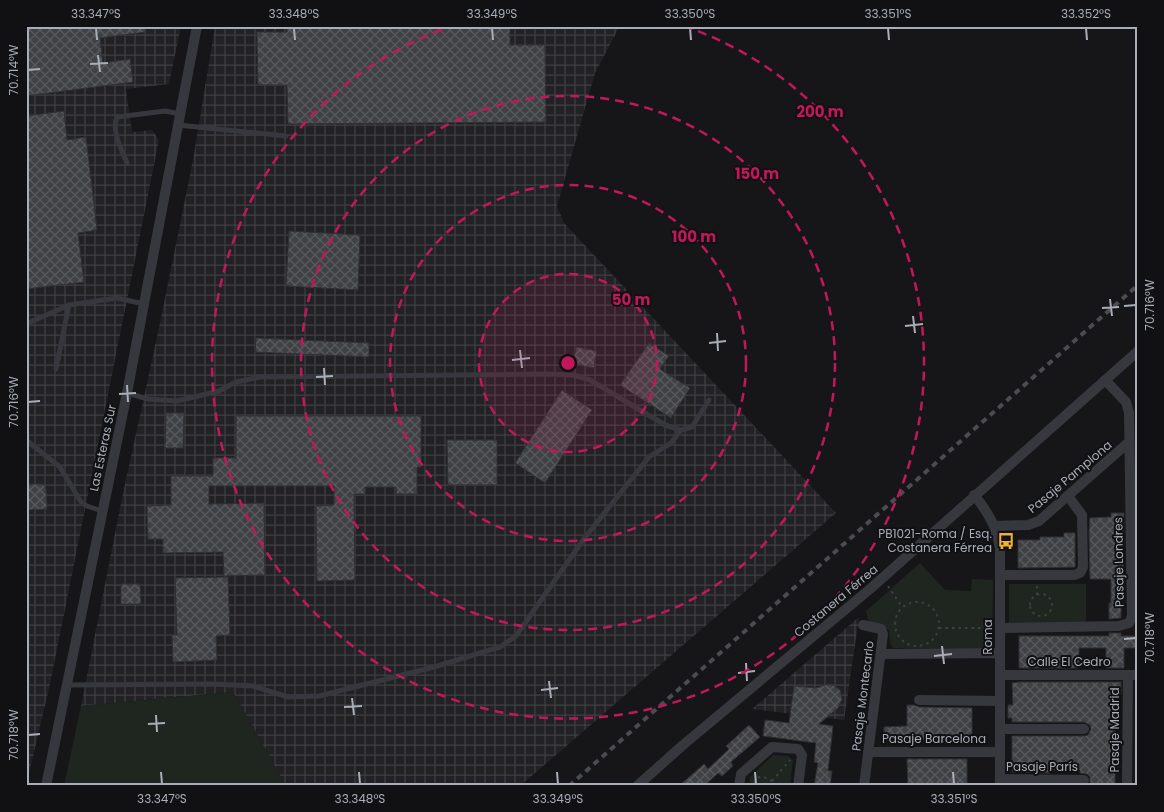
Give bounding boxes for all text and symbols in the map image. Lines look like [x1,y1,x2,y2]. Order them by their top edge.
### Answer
text: 33.347°S [71,5,121,22]
text: 33.348°S [269,5,319,22]
text: 33.349°S [467,5,517,22]
text: 33.350°S [665,5,715,22]
text: 33.351°S [864,5,912,22]
text: 33.352°S [1061,5,1111,22]
text: 70.714°W [5,44,22,96]
text: 200 m [796,101,844,122]
text: 150 m [735,163,779,184]
text: 100 m [672,226,716,247]
text: 70.716°W [1141,279,1158,331]
text: 50 m [612,289,650,310]
centre of rings [559,354,577,372]
text: 70.716°W [5,376,22,428]
street label: Las Esteras Sur [85,402,120,493]
street label: Pasaje Pamplona [1024,436,1115,517]
street label: Pasaje Londres [1109,517,1128,607]
place label: PB1021-Roma / Esq. Costanera Férrea [878,525,992,556]
bus stop icon: PB1021-Roma / Esq. Costanera Férrea [996,531,1016,551]
street label: Costanera Férrea [790,560,881,641]
text: 70.718°W [1141,612,1158,664]
street label: Roma [979,619,996,655]
street label: Pasaje Montecarlo [847,639,878,752]
street label: Calle El Cedro [1027,653,1111,670]
street label: Pasaje Madrid [1106,687,1123,773]
text: 70.718°W [5,709,22,761]
street label: Pasaje Barcelona [882,730,986,747]
street label: Pasaje París [1006,758,1078,775]
text: 33.347°S [137,790,187,807]
text: 33.348°S [335,790,385,807]
text: 33.349°S [533,790,583,807]
text: 33.350°S [731,790,781,807]
text: 33.351°S [930,790,978,807]

